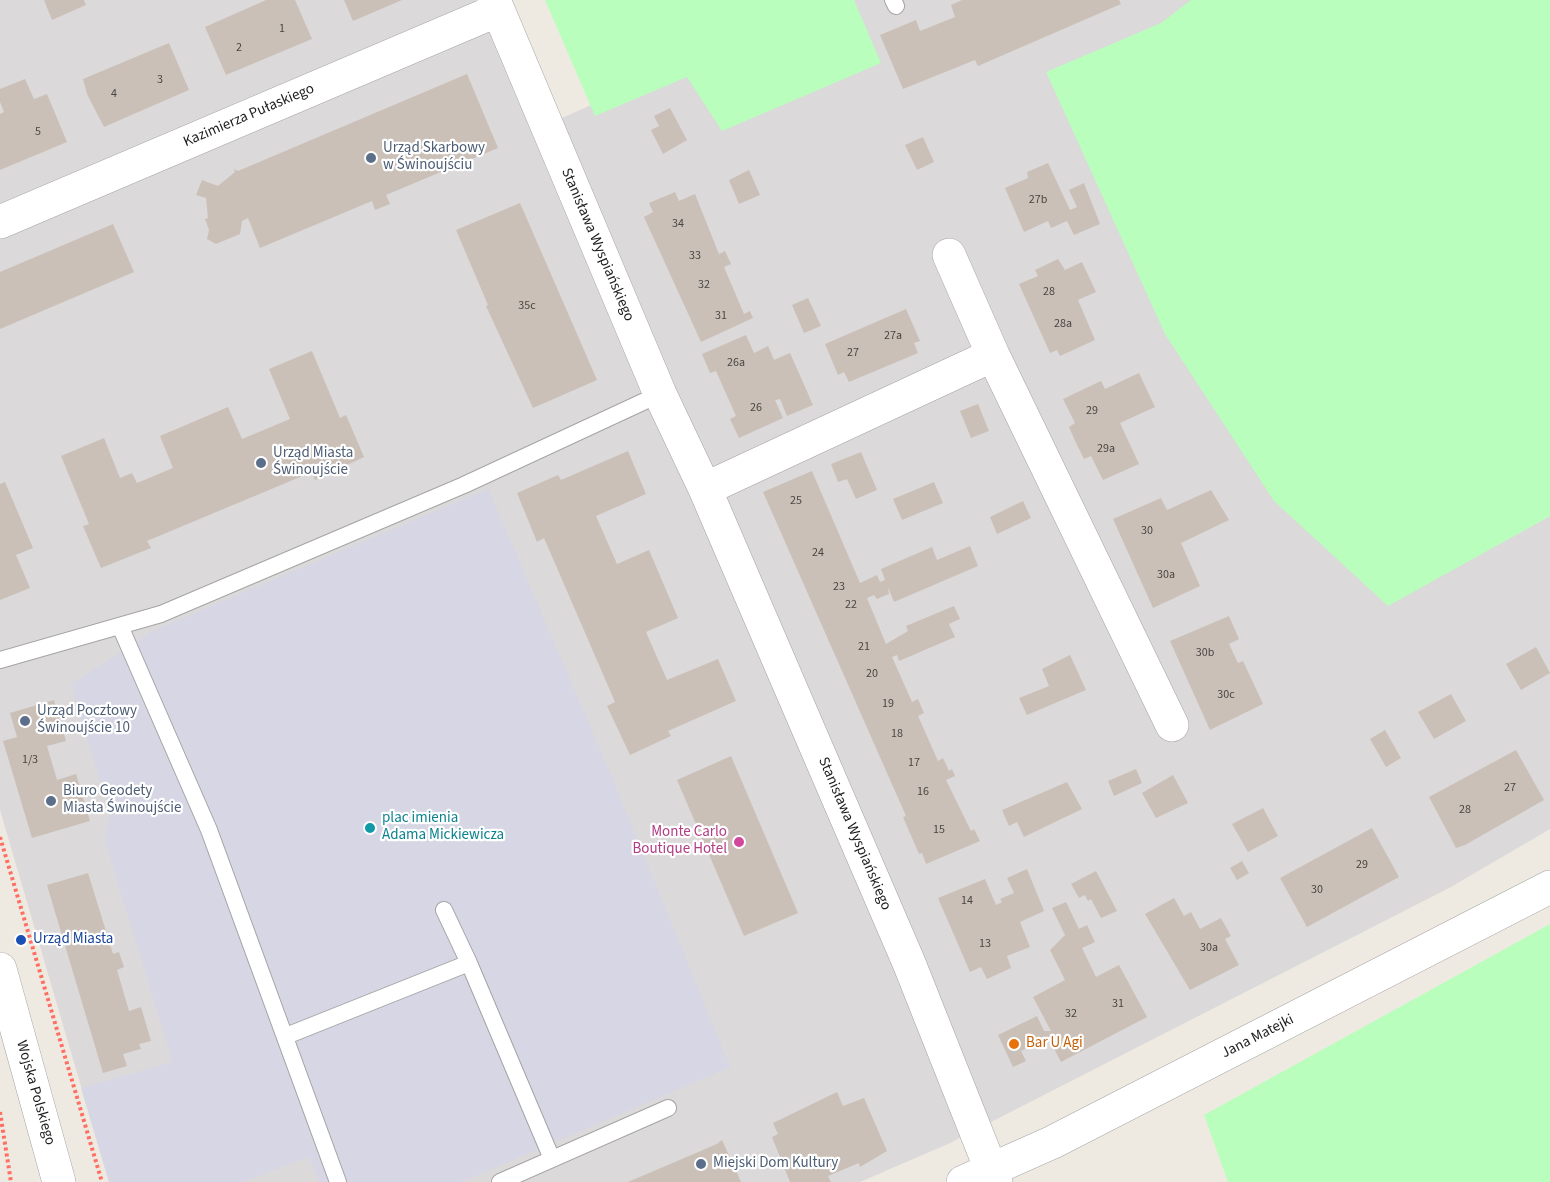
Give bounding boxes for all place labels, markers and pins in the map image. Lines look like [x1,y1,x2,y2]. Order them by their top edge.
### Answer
place label: Urząd Skarbowy w Świnoujściu [383,140,485,175]
marker: Urząd Skarbowy w Świnoujściu [364,151,378,165]
place label: Urząd Miasta Świnoujście [273,445,353,480]
marker: Urząd Miasta Świnoujście [254,456,268,470]
place label: Urząd Pocztowy Świnoujście 10 [37,703,137,738]
marker: Urząd Pocztowy Świnoujście 10 [18,714,32,728]
place label: Biuro Geodety Miasta Świnoujście [63,783,181,818]
marker: Biuro Geodety Miasta Świnoujście [44,794,58,808]
place label: plac imienia Adama Mickiewicza [382,810,504,845]
marker: plac imienia Adama Mickiewicza [363,821,377,835]
place label: Monte Carlo Boutique Hotel [632,824,727,859]
marker: Monte Carlo Boutique Hotel [732,835,746,849]
place label: Urząd Miasta [33,931,113,949]
marker: Urząd Miasta [14,933,28,947]
place label: Bar U Agi [1026,1035,1083,1053]
marker: Bar U Agi [1007,1037,1021,1051]
place label: Miejski Dom Kultury [713,1155,838,1173]
marker: Miejski Dom Kultury [694,1157,708,1171]

